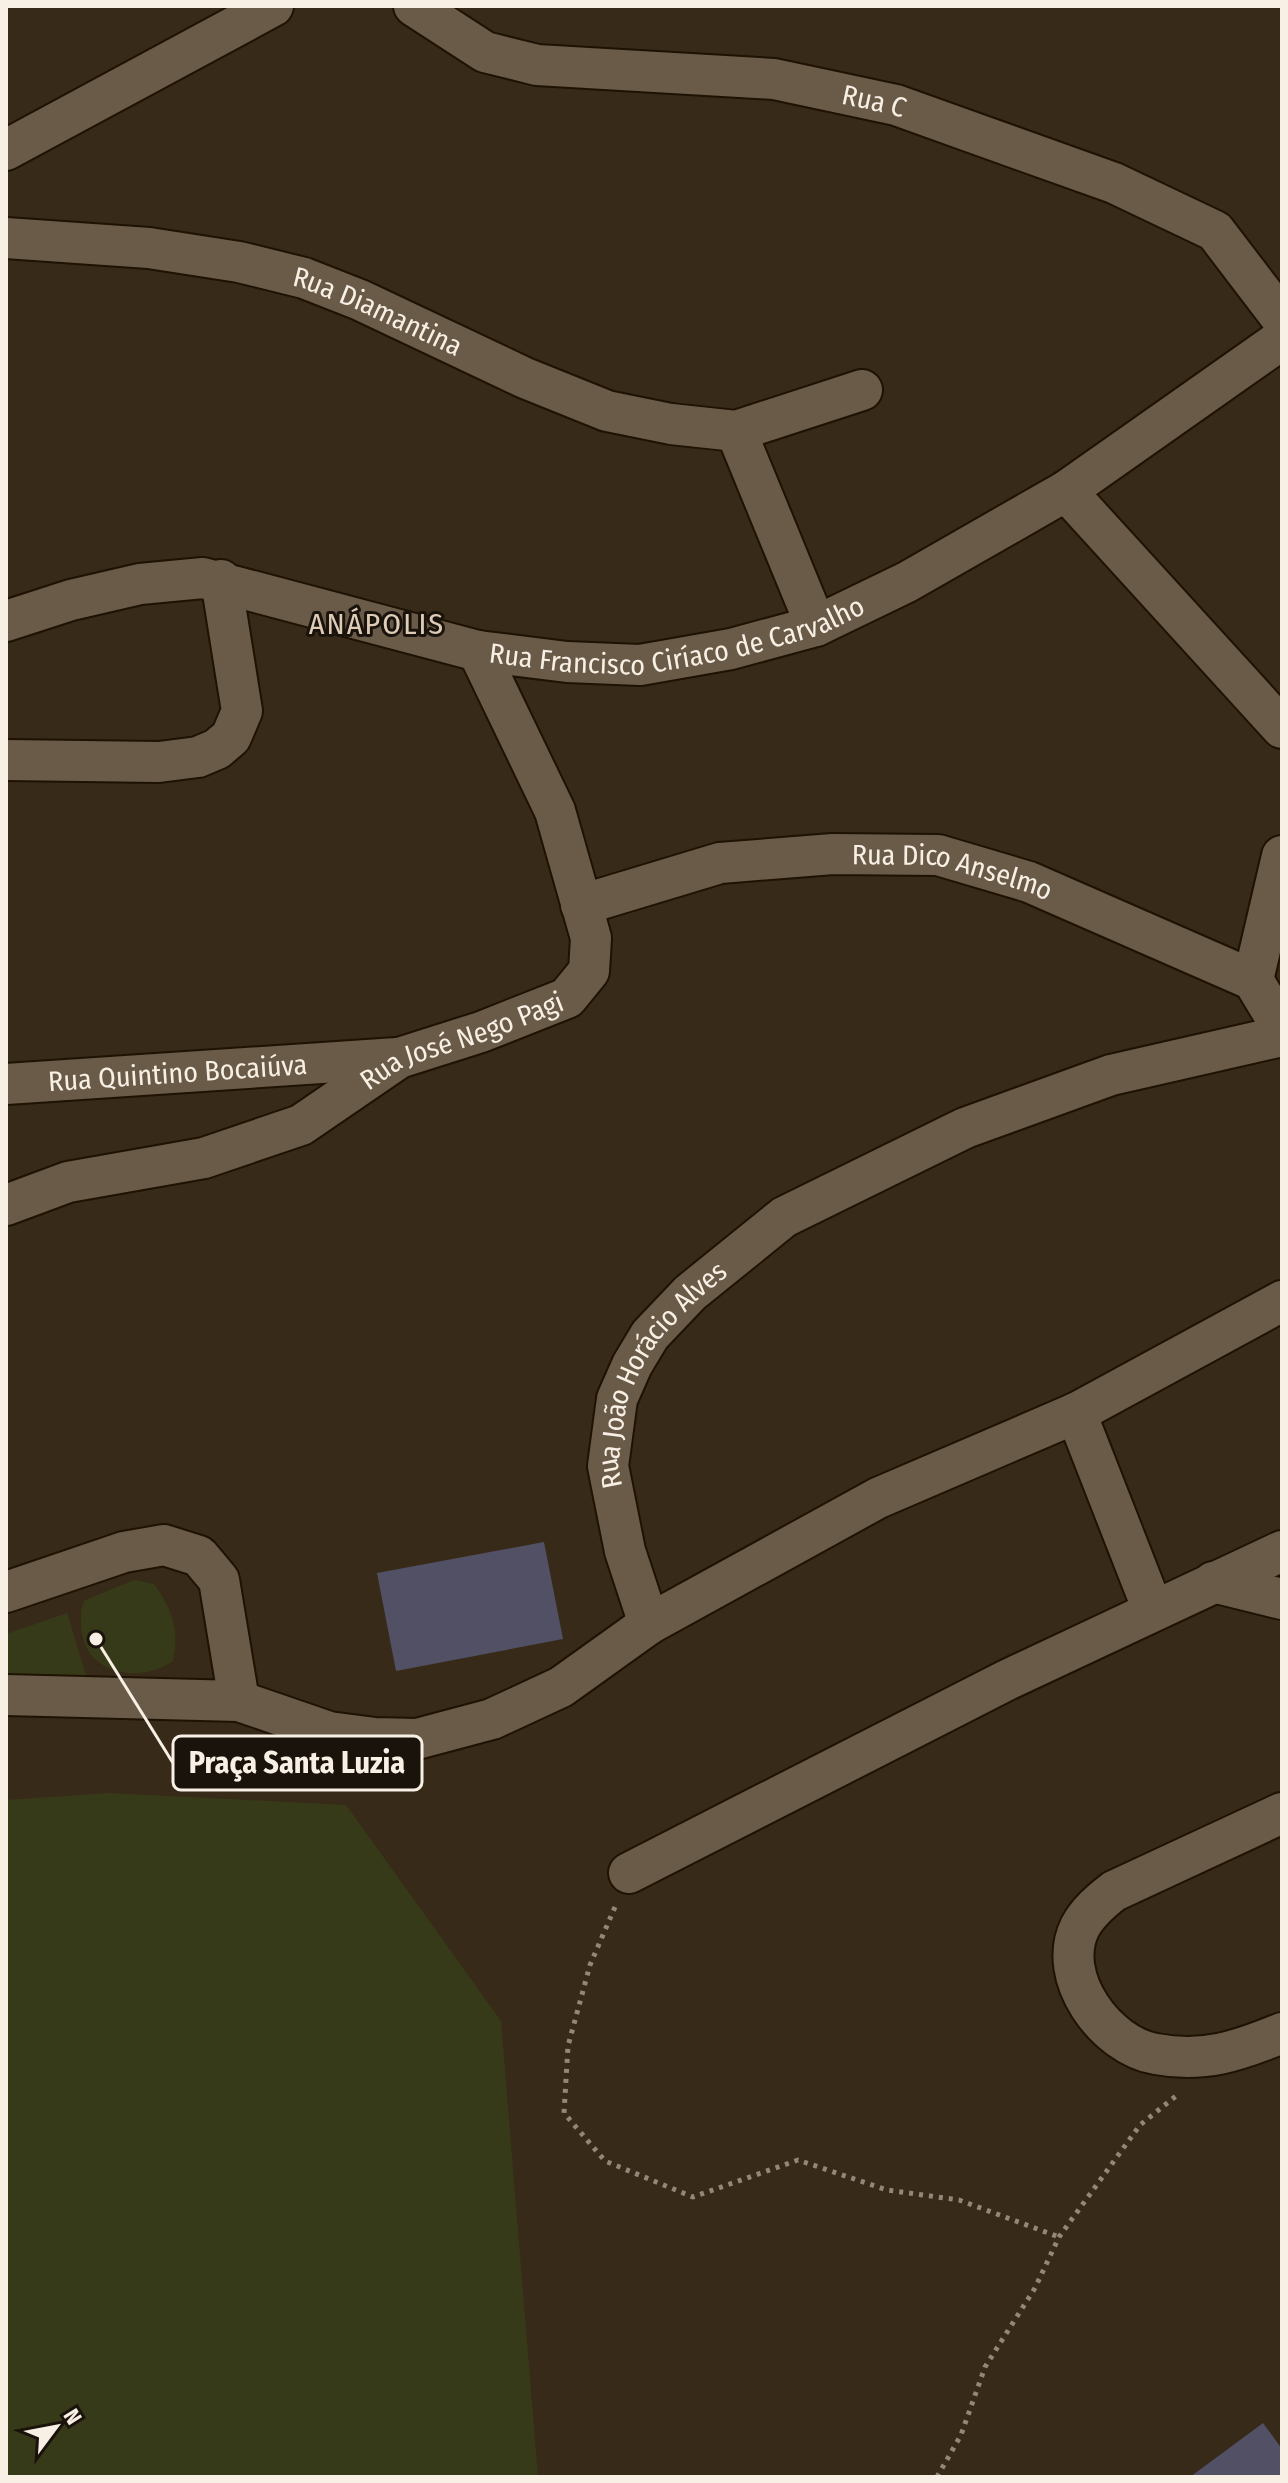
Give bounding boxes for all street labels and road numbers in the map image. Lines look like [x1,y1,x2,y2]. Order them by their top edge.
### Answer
street label: Rua C [839,77,911,124]
street label: Rua Diamantina [290,259,468,363]
street label: Rua Francisco Ciríaco de Carvalho [488,589,869,682]
street label: Rua Dico Anselmo [852,838,1058,907]
street label: Rua José Nego Pagi [354,985,568,1096]
street label: Rua Quintino Bocaiúva [47,1048,308,1098]
street label: Rua João Horácio Alves [590,1254,733,1491]

